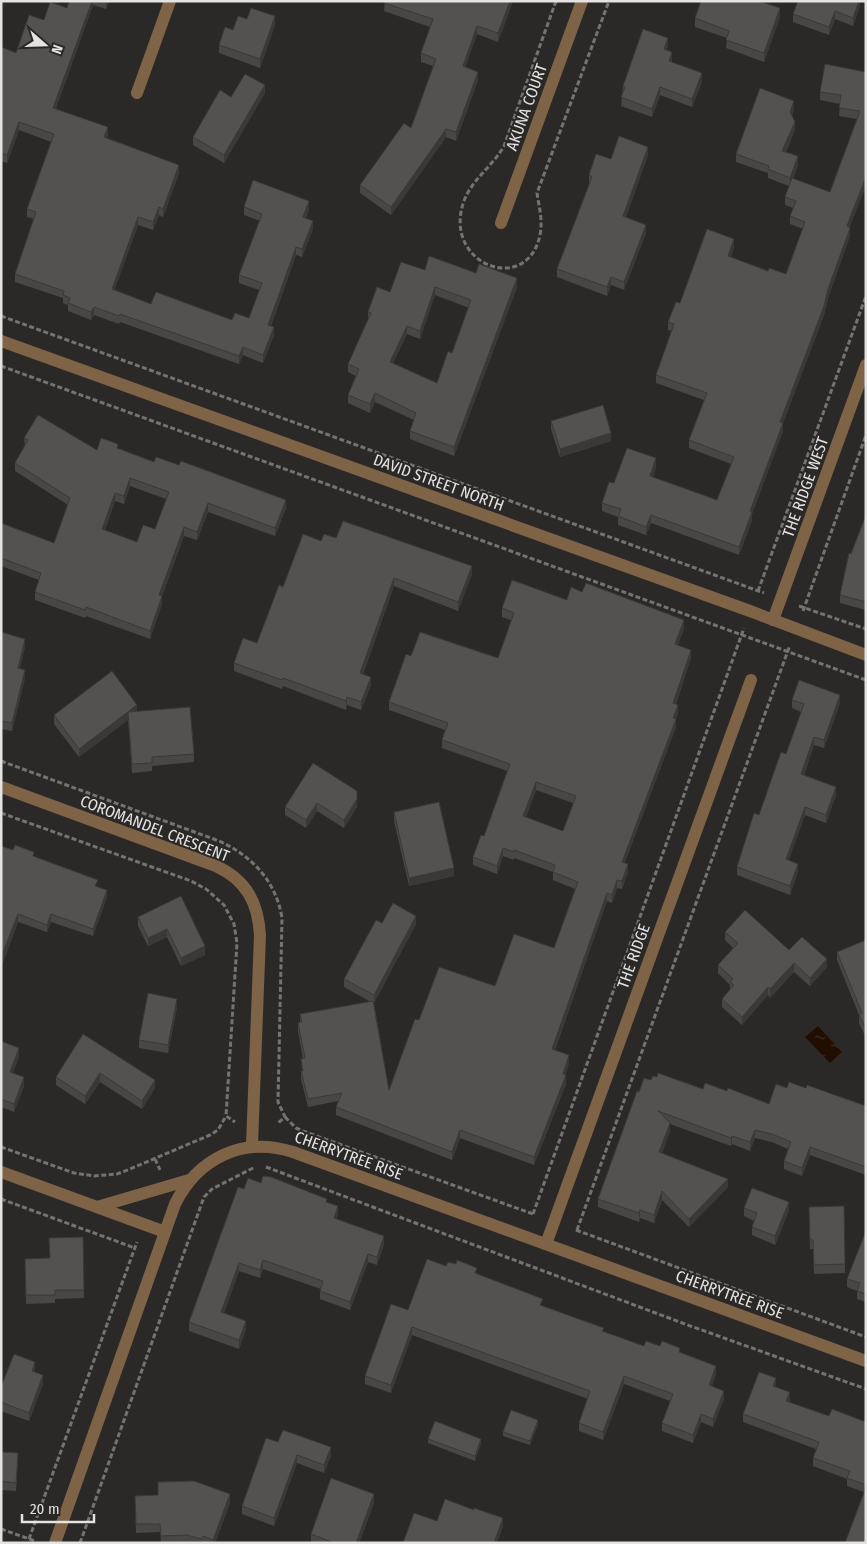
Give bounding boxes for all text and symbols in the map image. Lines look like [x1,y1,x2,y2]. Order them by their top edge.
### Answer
north arrow [20,20,70,70]
text: N [47,42,66,56]
street label: AKUNA COURT [502,61,551,153]
street label: THE RIDGE WEST [779,434,833,540]
street label: DAVID STREET NORTH [371,450,507,515]
street label: COROMANDEL CRESCENT [77,791,233,866]
street label: THE RIDGE [613,921,654,991]
street label: CHERRYTREE RISE [292,1127,405,1184]
street label: CHERRYTREE RISE [673,1266,786,1323]
scale bar [22,1492,95,1524]
text: 20 m [30,1500,60,1518]

